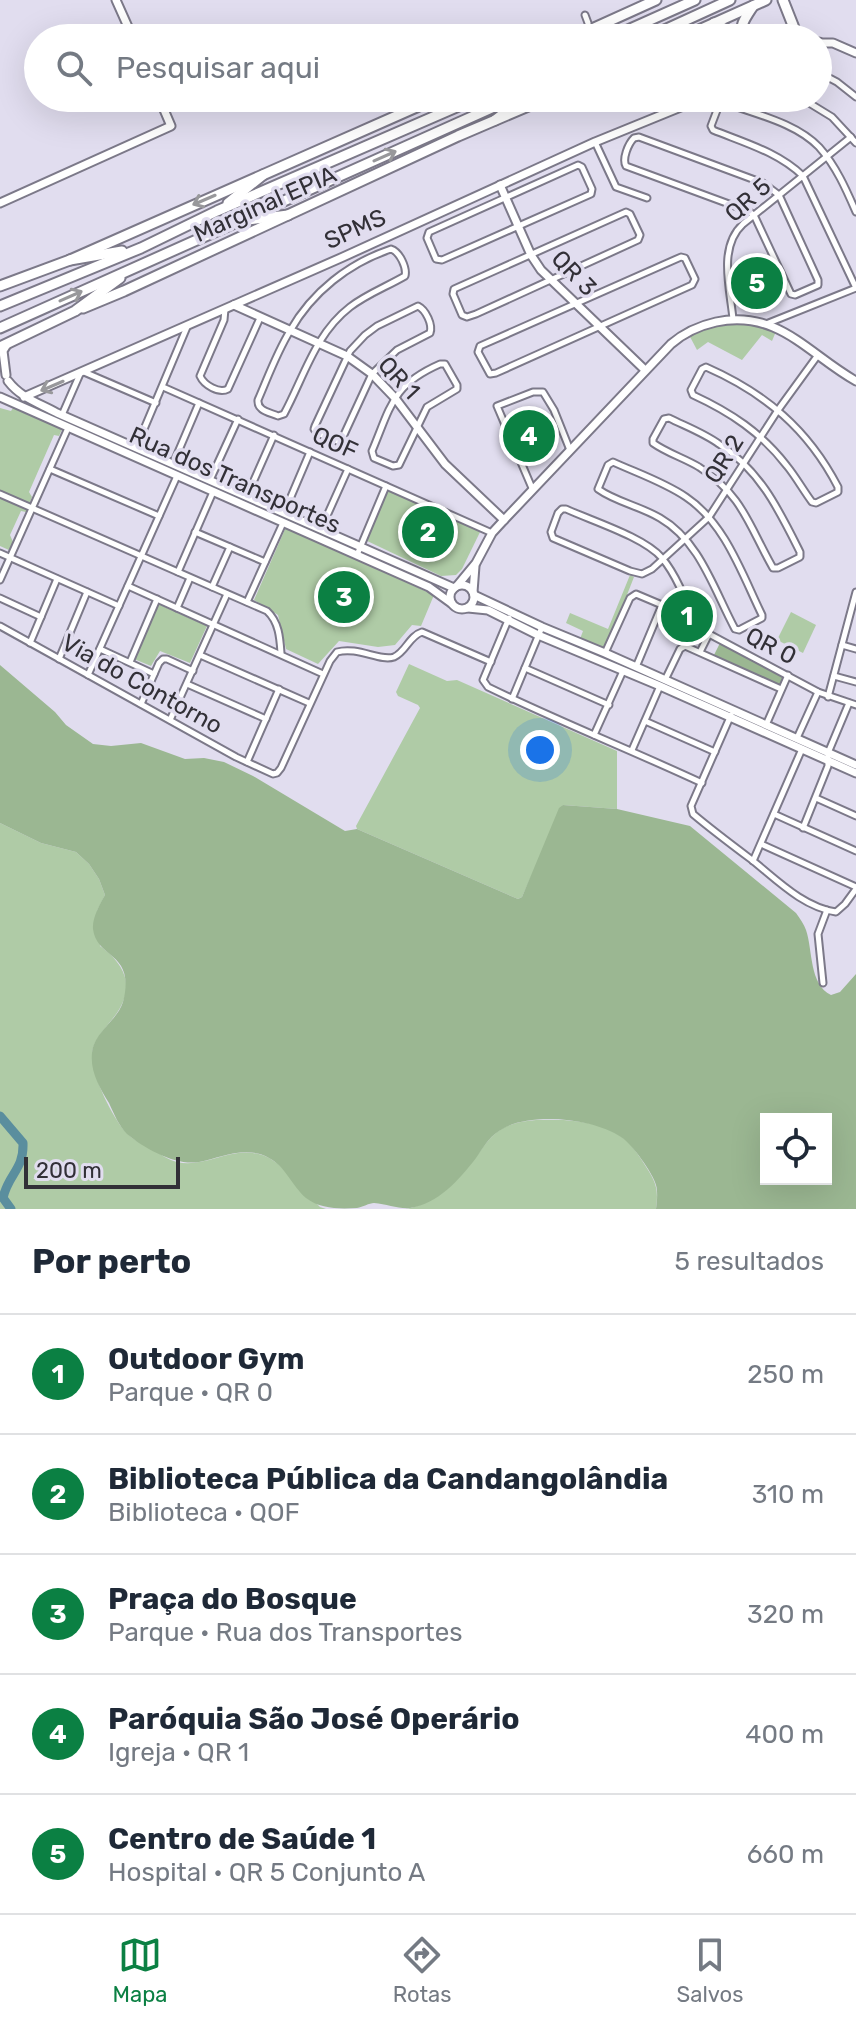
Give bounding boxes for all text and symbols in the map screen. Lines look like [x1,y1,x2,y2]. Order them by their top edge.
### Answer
search box [24,24,832,112]
icon: search [52,46,96,90]
text: Pesquisar aqui [116,50,320,86]
one-way arrow [372,147,397,162]
street label: Marginal EPIA [189,160,341,248]
street label: QR 5 [719,172,777,228]
one-way arrow [192,194,217,209]
street label: SPMS [320,203,390,255]
street label: QR 3 [546,244,602,302]
pin: 5 [731,253,783,313]
one-way arrow [59,288,83,303]
street label: QR 1 [372,351,426,405]
one-way arrow [40,379,65,394]
pin: 4 [503,406,555,466]
street label: Rua dos Transportes [125,421,345,539]
street label: QOF [308,421,362,465]
street label: QR 2 [698,430,750,488]
pin: 2 [402,502,454,562]
pin: 3 [318,567,370,627]
pin: 1 [661,586,713,646]
street label: QR 0 [741,621,801,671]
street label: Via do Contorno [57,628,227,740]
your location [520,730,560,770]
map controls [760,1113,832,1185]
button: locate [760,1113,832,1185]
scale bar [24,1153,180,1189]
text: 200 m [36,1157,102,1184]
text: Por perto [32,1241,191,1282]
text: 5 resultados [675,1246,824,1277]
text: Outdoor Gym [108,1341,305,1377]
text: 1 [52,1359,64,1390]
text: 250 m [747,1359,824,1390]
text: Parque · QR 0 [108,1377,273,1408]
text: Biblioteca Pública da Candangolândia [108,1461,668,1497]
text: 2 [50,1479,66,1510]
text: 310 m [752,1479,824,1510]
text: Biblioteca · QOF [108,1497,300,1528]
text: Praça do Bosque [108,1581,357,1617]
text: 3 [49,1599,67,1630]
text: 320 m [747,1599,824,1630]
text: Parque · Rua dos Transportes [108,1617,462,1648]
text: Paróquia São José Operário [108,1701,520,1737]
text: 4 [49,1719,67,1750]
text: 400 m [745,1719,824,1750]
text: Igreja · QR 1 [108,1737,249,1768]
text: Centro de Saúde 1 [108,1821,376,1857]
text: 5 [50,1839,66,1870]
text: 660 m [747,1839,824,1870]
text: Hospital · QR 5 Conjunto A [108,1857,426,1888]
tab: Mapa [113,1933,167,2008]
tab: Rotas [393,1933,451,2008]
tab: Salvos [677,1933,743,2008]

